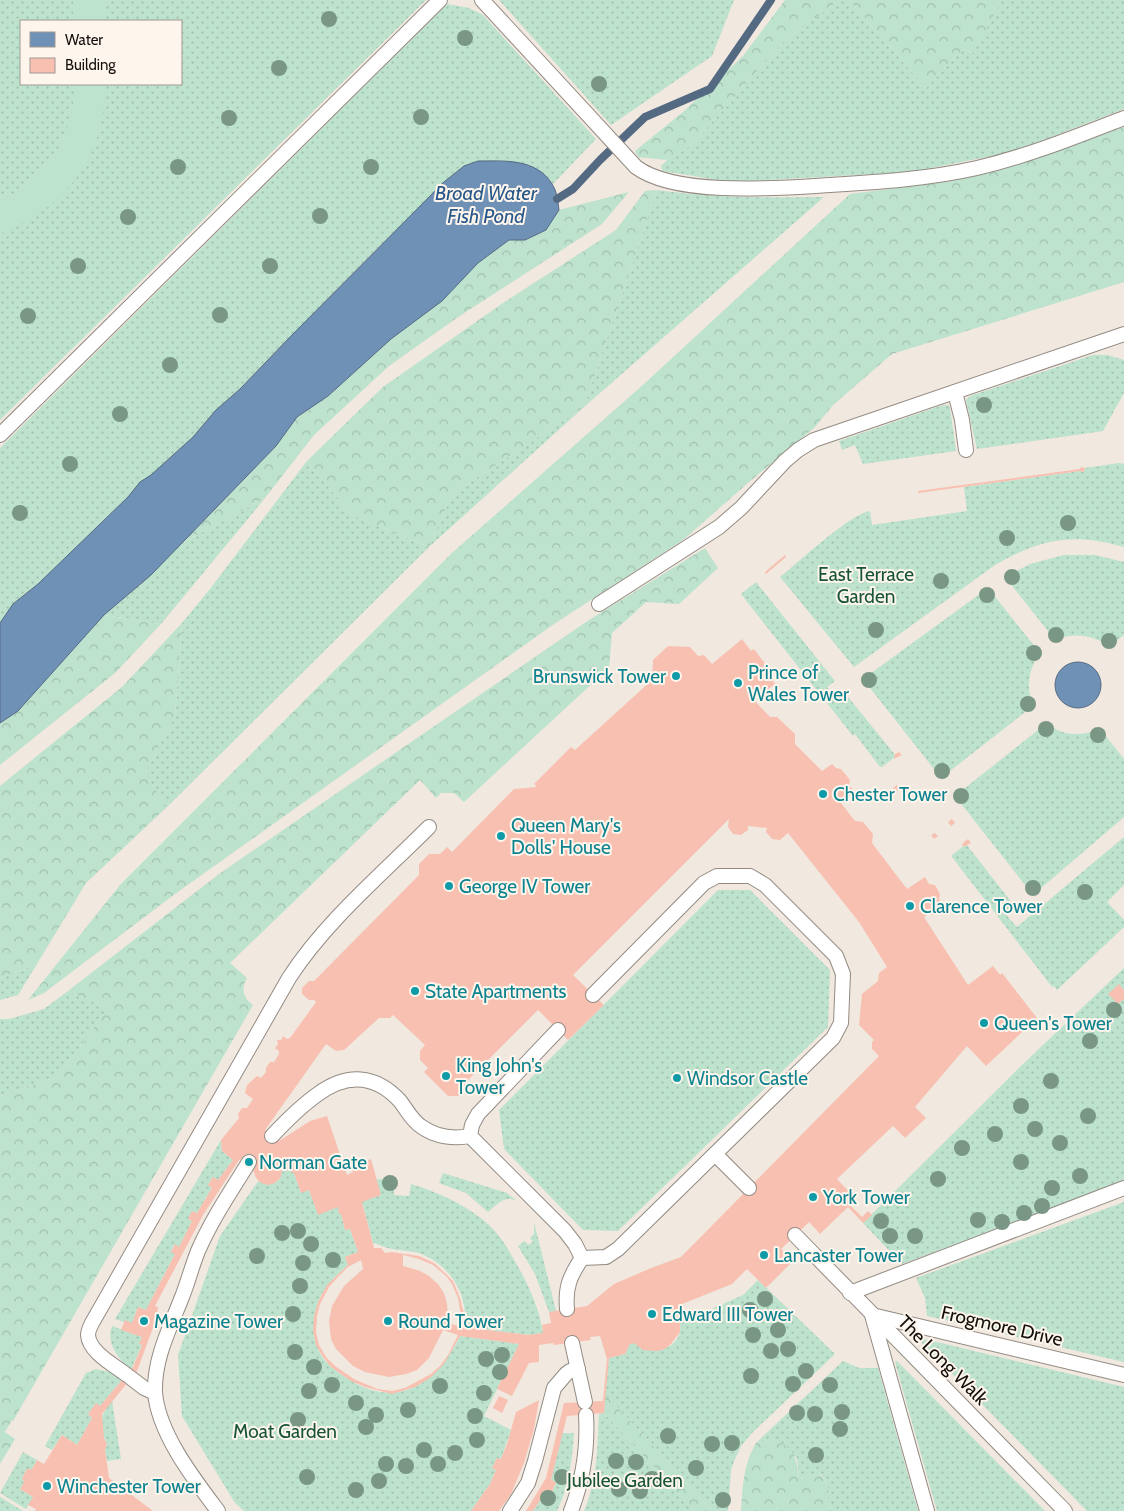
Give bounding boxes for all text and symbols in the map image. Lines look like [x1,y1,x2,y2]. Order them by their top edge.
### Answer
legend [20,20,182,85]
text: Water [65,31,103,49]
text: Building [65,56,116,74]
water label: Broad Water Fish Pond [435,181,538,228]
park label: East Terrace Garden [818,563,914,608]
place label: Prince of Wales Tower [748,661,849,706]
place label: Brunswick Tower [533,665,666,688]
marker: Brunswick Tower [670,670,682,682]
marker: Prince of Wales Tower [732,677,744,689]
place label: Chester Tower [833,783,947,806]
marker: Chester Tower [817,788,829,800]
place label: Queen Mary's Dolls' House [511,814,621,859]
marker: Queen Mary's Dolls' House [495,830,507,842]
place label: George IV Tower [459,875,590,898]
marker: George IV Tower [443,880,455,892]
place label: Clarence Tower [920,895,1042,918]
marker: Clarence Tower [904,900,916,912]
place label: State Apartments [425,980,567,1003]
marker: State Apartments [409,985,421,997]
place label: Queen's Tower [994,1012,1112,1035]
marker: Queen's Tower [978,1017,990,1029]
place label: King John's Tower [456,1054,542,1099]
place label: Windsor Castle [687,1067,808,1090]
marker: King John's Tower [440,1070,452,1082]
marker: Windsor Castle [671,1072,683,1084]
place label: Norman Gate [259,1151,367,1174]
marker: Norman Gate [243,1156,255,1168]
place label: York Tower [822,1186,910,1209]
marker: York Tower [807,1191,819,1203]
place label: Lancaster Tower [774,1244,904,1267]
marker: Lancaster Tower [758,1249,770,1261]
street label: Frogmore Drive [939,1301,1065,1351]
place label: Edward III Tower [662,1303,793,1326]
marker: Edward III Tower [646,1308,658,1320]
place label: Magazine Tower [154,1310,283,1333]
place label: Round Tower [398,1310,503,1333]
street label: The Long Walk [893,1310,993,1410]
marker: Magazine Tower [138,1315,150,1327]
marker: Round Tower [382,1315,394,1327]
park label: Moat Garden [233,1420,337,1443]
park label: Jubilee Garden [566,1469,683,1492]
place label: Winchester Tower [57,1475,201,1498]
marker: Winchester Tower [41,1480,53,1492]

